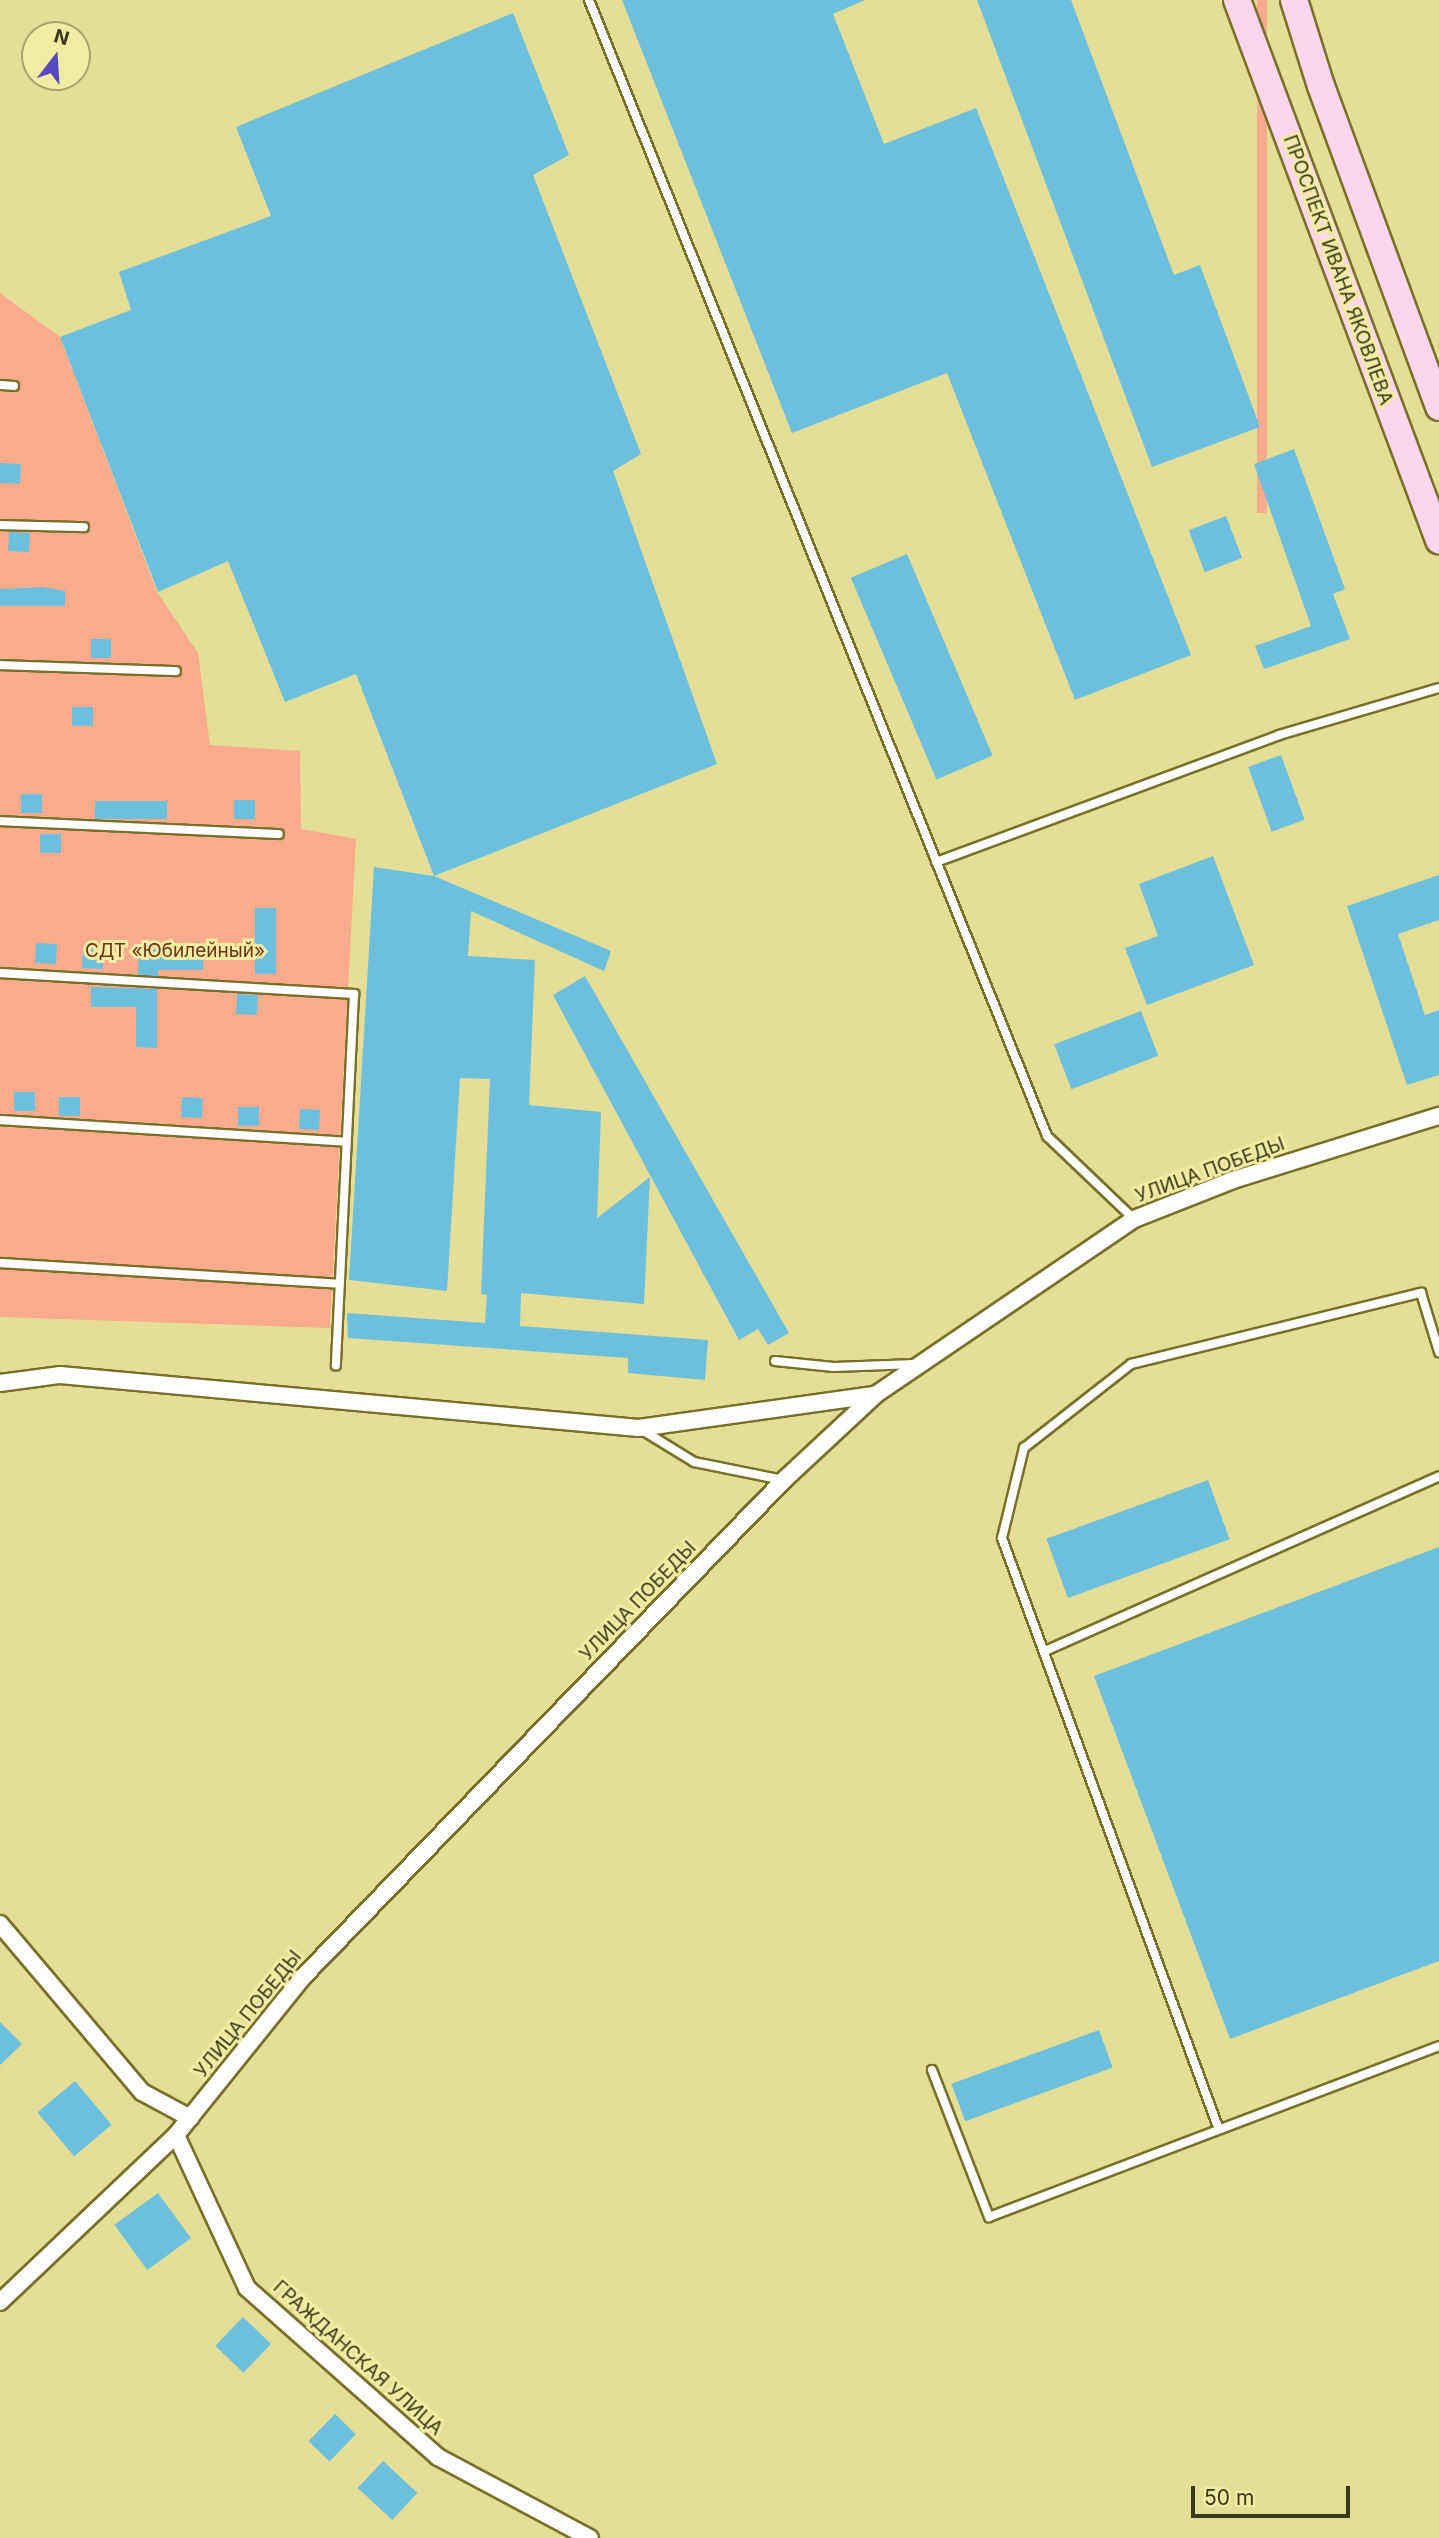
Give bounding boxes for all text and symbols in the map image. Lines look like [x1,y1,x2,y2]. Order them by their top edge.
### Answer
north arrow [21,21,91,91]
text: N [51,24,72,50]
street label: ПРОСПЕКТ ИВАНА ЯКОВЛЕВА [1278,132,1398,408]
park label: СДТ «Юбилейный» [85,940,265,962]
street label: УЛИЦА ПОБЕДЫ [1132,1132,1288,1208]
street label: УЛИЦА ПОБЕДЫ [575,1537,701,1665]
street label: УЛИЦА ПОБЕДЫ [190,1946,306,2082]
street label: ГРАЖДАНСКАЯ УЛИЦА [268,2276,448,2440]
scale bar [1194,2472,1353,2516]
text: 50 m [1204,2485,1254,2510]

